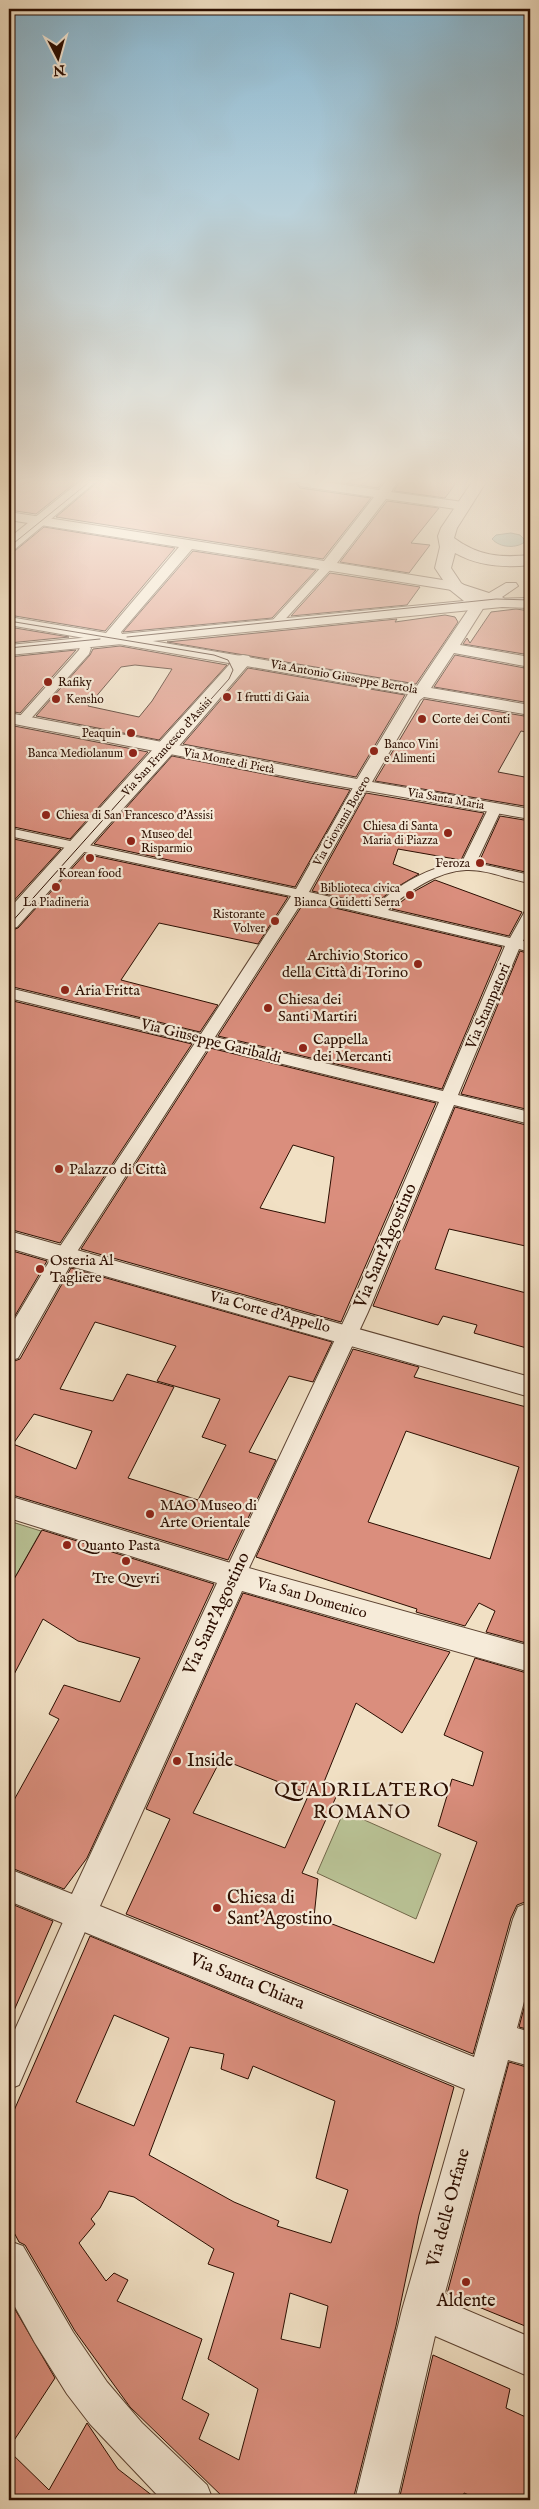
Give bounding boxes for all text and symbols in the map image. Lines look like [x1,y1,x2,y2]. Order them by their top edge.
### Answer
north arrow [32,32,82,82]
text: N [52,60,67,80]
street label: Via Antonio Giuseppe Bertola [268,656,420,698]
place label: Rafiky [58,675,92,690]
marker: Rafiky [42,676,54,688]
place label: I frutti di Gaia [237,690,310,705]
marker: I frutti di Gaia [221,691,233,703]
place label: Kensho [66,692,104,707]
marker: Kensho [50,693,62,705]
street label: Via San Francesco d'Assisi [118,694,215,800]
place label: Corte dei Conti [432,712,510,727]
marker: Corte dei Conti [416,713,428,725]
place label: Peaquin [82,726,122,742]
marker: Peaquin [125,727,137,739]
place label: Banco Vini e Alimenti [384,737,438,766]
street label: Via Monte di Pietà [181,745,276,777]
marker: Banco Vini e Alimenti [368,745,380,757]
place label: Banca Mediolanum [28,746,123,761]
marker: Banca Mediolanum [127,747,139,759]
street label: Via Giovanni Botero [310,773,374,870]
street label: Via Santa Maria [405,785,486,813]
place label: Chiesa di San Francesco d'Assisi [56,808,213,823]
marker: Chiesa di San Francesco d'Assisi [40,809,52,821]
place label: Chiesa di Santa Maria di Piazza [362,819,439,848]
place label: Museo del Risparmio [141,827,193,857]
marker: Chiesa di Santa Maria di Piazza [442,827,454,839]
marker: Museo del Risparmio [125,835,137,847]
marker: Korean food [84,852,96,864]
place label: Feroza [435,856,471,871]
marker: Feroza [474,857,486,869]
place label: Korean food [59,866,122,881]
marker: La Piadineria [50,881,62,893]
place label: Biblioteca civica Bianca Guidetti Serra [294,881,401,910]
marker: Biblioteca civica Bianca Guidetti Serra [404,889,416,901]
place label: La Piadineria [23,895,90,910]
place label: Ristorante Volver [212,907,266,936]
marker: Ristorante Volver [269,915,281,927]
place label: Archivio Storico della Città di Torino [282,946,408,982]
marker: Archivio Storico della Città di Torino [412,958,424,970]
street label: Via Stampatori [461,960,515,1053]
place label: Aria Fritta [74,981,141,1000]
marker: Aria Fritta [59,984,71,996]
place label: Chiesa dei Santi Martiri [278,990,357,1026]
marker: Chiesa dei Santi Martiri [262,1002,274,1014]
street label: Via Giuseppe Garibaldi [138,1014,283,1068]
place label: Cappella dei Mercanti [313,1030,392,1066]
marker: Cappella dei Mercanti [297,1042,309,1054]
place label: Palazzo di Città [69,1160,167,1179]
marker: Palazzo di Città [53,1163,65,1175]
street label: Via Sant'Agostino [349,1180,423,1313]
place label: Osteria Al Tagliere [50,1251,114,1287]
marker: Osteria Al Tagliere [34,1263,46,1275]
street label: Via Corte d'Appello [207,1286,332,1337]
place label: MAO Museo di Arte Orientale [159,1496,257,1532]
marker: MAO Museo di Arte Orientale [144,1508,156,1520]
place label: Quanto Pasta [77,1536,160,1555]
marker: Quanto Pasta [61,1539,73,1551]
street label: Via Sant'Agostino [178,1548,256,1680]
marker: Tre Qvevri [120,1555,132,1567]
place label: Tre Qvevri [92,1569,160,1588]
street label: Via San Domenico [254,1573,369,1623]
place label: Inside [187,1750,233,1773]
marker: Inside [171,1755,183,1767]
district label: QUADRILATERO ROMANO [274,1779,450,1825]
place label: Chiesa di Sant'Agostino [227,1887,332,1931]
marker: Chiesa di Sant'Agostino [211,1902,223,1914]
street label: Via Santa Chiara [185,1948,308,2016]
street label: Via delle Orfane [422,2146,476,2271]
marker: Aldente [460,2276,472,2288]
place label: Aldente [436,2290,495,2313]

